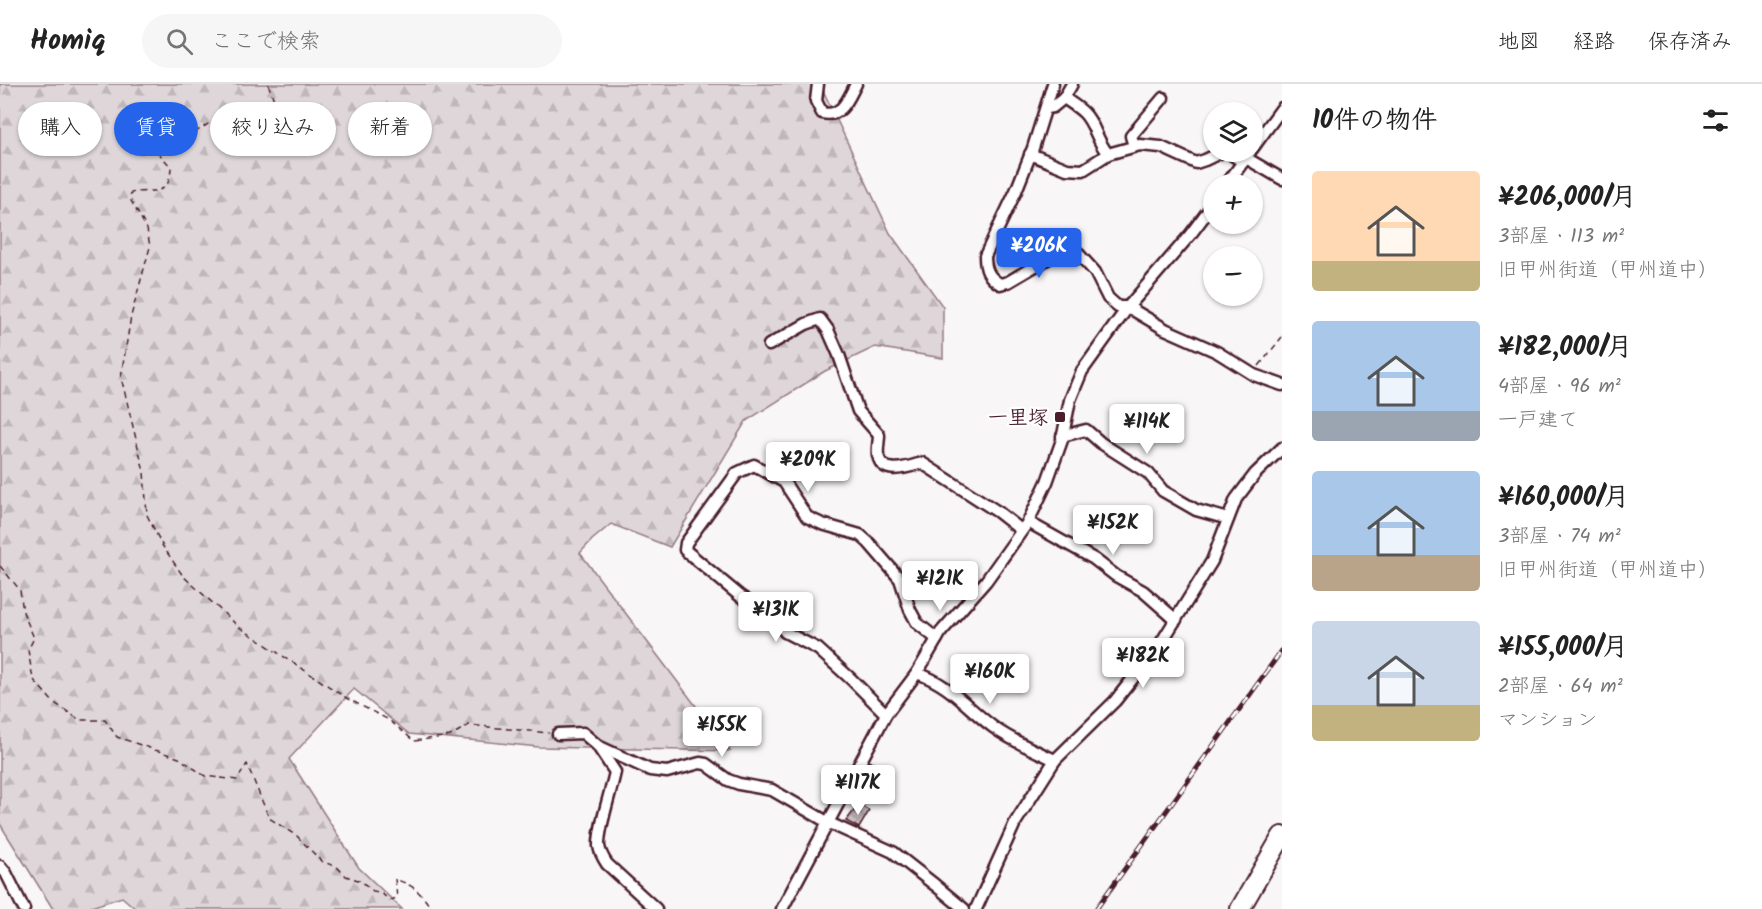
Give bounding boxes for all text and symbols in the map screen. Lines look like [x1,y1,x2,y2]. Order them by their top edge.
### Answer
search box [142,14,562,68]
text: Homiq [30,19,106,64]
icon: search [163,25,196,58]
text: ここで検索 [211,25,321,60]
text: 地図 [1498,26,1540,59]
text: 経路 [1573,26,1615,59]
text: 保存済み [1648,26,1732,59]
text: 10件の物件 [1312,100,1437,142]
chip: 購入 [18,102,102,156]
chip: 賃貸 [114,102,198,156]
chip: 絞り込み [210,102,336,156]
chip: 新着 [348,102,432,156]
map controls [1203,102,1263,306]
button: layers [1203,102,1263,162]
icon: filters [1699,104,1732,137]
button: + [1203,174,1263,234]
text: ¥206,000/月 [1498,177,1637,219]
icon: home [1360,195,1432,267]
text: 3部屋 · 113 m² [1498,221,1624,253]
pin: ¥206K [997,228,1081,279]
text: ¥206K [1010,231,1068,263]
button: − [1203,246,1263,306]
text: 旧甲州街道（甲州道中） [1498,255,1718,287]
text: ¥182,000/月 [1498,327,1633,369]
icon: home [1360,345,1432,417]
text: 4部屋 · 96 m² [1498,371,1621,403]
place label: 一里塚 [988,403,1048,435]
pin: ¥114K [1105,404,1189,455]
text: 一戸建て [1498,405,1578,437]
text: ¥114K [1123,407,1171,439]
marker: 一里塚 [1053,410,1067,424]
pin: ¥209K [766,442,850,493]
text: ¥209K [780,445,836,477]
text: ¥160,000/月 [1498,477,1629,519]
icon: home [1360,495,1432,567]
pin: ¥152K [1071,505,1155,556]
text: ¥152K [1087,508,1139,540]
text: 3部屋 · 74 m² [1498,521,1621,553]
text: 旧甲州街道（甲州道中） [1498,555,1718,587]
pin: ¥121K [898,561,982,612]
text: ¥121K [916,564,964,596]
pin: ¥131K [734,592,818,643]
text: ¥131K [752,595,800,627]
text: ¥155,000/月 [1498,627,1628,669]
pin: ¥182K [1101,638,1185,689]
text: ¥182K [1116,641,1170,673]
icon: home [1360,645,1432,717]
pin: ¥160K [948,654,1032,705]
text: ¥160K [964,657,1016,689]
text: 2部屋 · 64 m² [1498,671,1623,703]
text: マンション [1498,705,1597,737]
pin: ¥155K [680,707,764,758]
text: ¥155K [697,710,747,742]
pin: ¥117K [816,765,900,816]
text: ¥117K [835,768,881,800]

